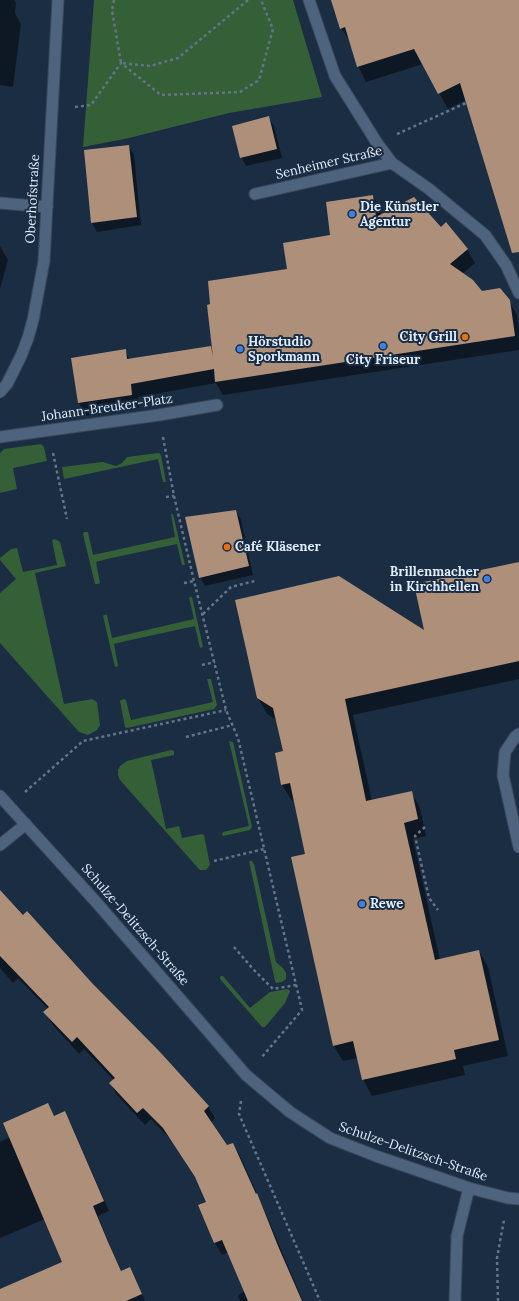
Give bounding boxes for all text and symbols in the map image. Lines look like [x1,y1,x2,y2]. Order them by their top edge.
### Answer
street label: Senheimer Straße [274,143,384,183]
street label: Oberhofstraße [23,154,43,244]
place label: Die Künstler Agentur [360,199,439,230]
marker: Die Künstler Agentur [347,209,357,219]
place label: City Grill [400,329,457,345]
marker: City Grill [460,332,470,342]
place label: Hörstudio Sporkmann [248,334,320,365]
marker: City Friseur [378,341,388,351]
marker: Hörstudio Sporkmann [235,344,245,354]
place label: City Friseur [346,352,420,368]
street label: Johann-Breuker-Platz [40,391,174,425]
place label: Café Kläsener [235,539,321,555]
marker: Café Kläsener [222,542,232,552]
place label: Brillenmacher in Kirchhellen [390,564,479,595]
marker: Brillenmacher in Kirchhellen [482,574,492,584]
street label: Schulze-Delitzsch-Straße [78,861,192,989]
place label: Rewe [370,896,403,912]
marker: Rewe [357,899,367,909]
street label: Schulze-Delitzsch-Straße [337,1119,489,1185]

